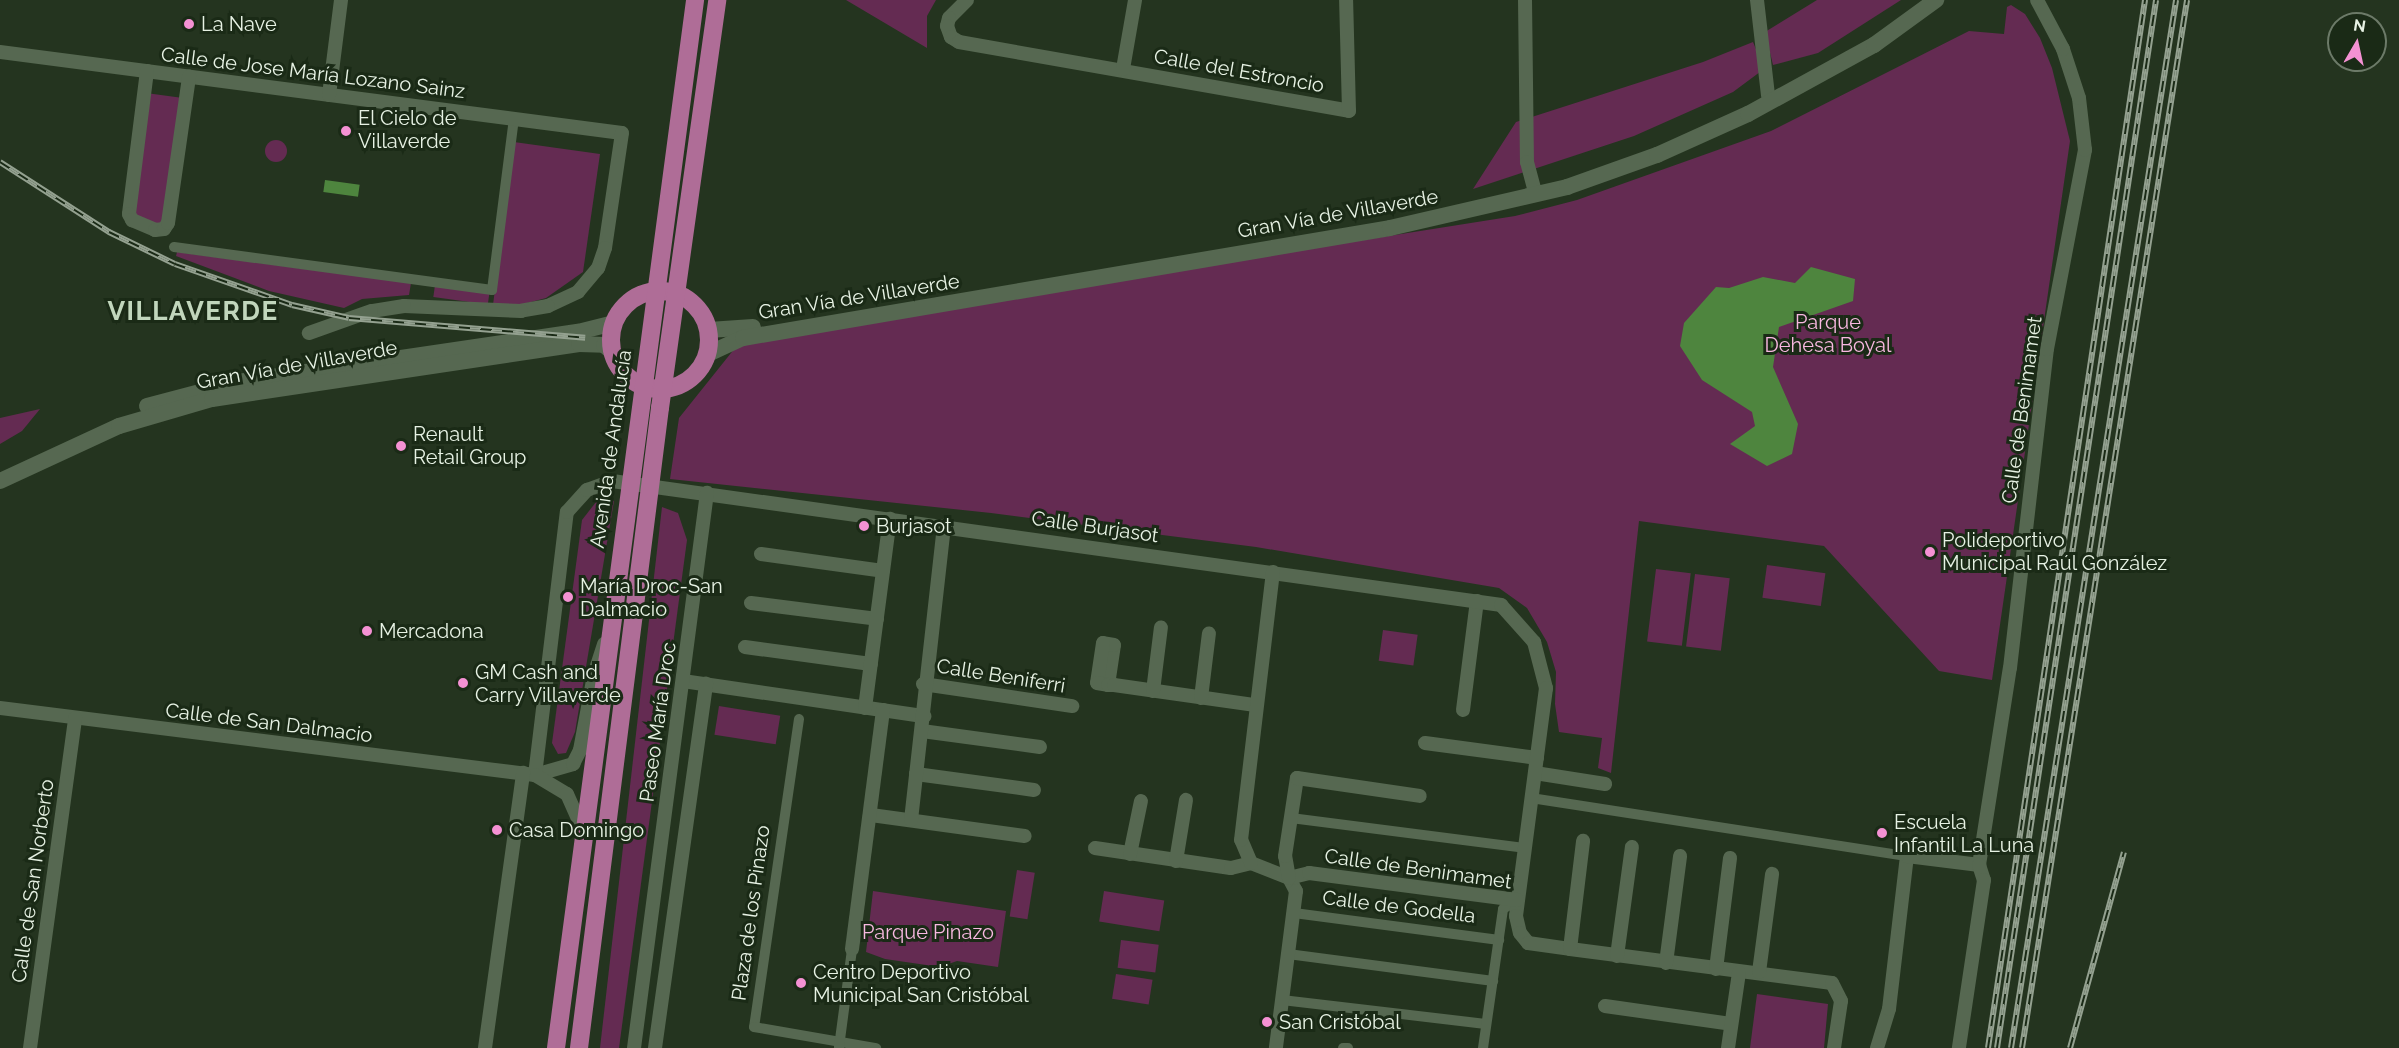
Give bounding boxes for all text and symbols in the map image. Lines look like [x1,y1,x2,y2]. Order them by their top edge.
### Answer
place label: La Nave [201,12,277,36]
north arrow [2327,12,2387,72]
text: N [2352,15,2367,36]
marker: La Nave [182,17,196,31]
street label: Calle de Jose María Lozano Sainz [159,42,467,104]
street label: Calle del Estroncio [1152,44,1326,98]
place label: El Cielo de Villaverde [358,107,457,154]
marker: El Cielo de Villaverde [339,124,353,138]
street label: Gran Vía de Villaverde [1235,184,1441,244]
street label: Gran Vía de Villaverde [756,269,962,325]
district label: VILLAVERDE [107,296,279,328]
park label: Parque Dehesa Boyal [1765,310,1891,357]
street label: Calle de Benimamet [1997,315,2047,505]
street label: Gran Vía de Villaverde [194,335,400,395]
street label: Avenida de Andalucía [585,348,637,550]
place label: Renault Retail Group [413,422,527,469]
marker: Renault Retail Group [394,439,408,453]
street label: Calle Burjasot [1030,506,1160,548]
place label: Burjasot [876,514,952,538]
marker: Burjasot [857,519,871,533]
place label: Polideportivo Municipal Raúl González [1942,528,2168,575]
marker: Polideportivo Municipal Raúl González [1923,545,1937,559]
place label: María Droc-San Dalmacio [580,574,723,621]
marker: María Droc-San Dalmacio [561,590,575,604]
place label: Mercadona [379,619,484,643]
marker: Mercadona [360,624,374,638]
street label: Paseo María Droc [635,641,681,803]
street label: Calle Beniferri [935,654,1067,698]
place label: GM Cash and Carry Villaverde [475,660,622,707]
marker: GM Cash and Carry Villaverde [456,676,470,690]
street label: Calle de San Dalmacio [164,698,374,748]
street label: Calle de San Norberto [7,778,59,984]
place label: Escuela Infantil La Luna [1894,810,2035,857]
place label: Casa Domingo [509,818,644,842]
marker: Casa Domingo [490,823,504,837]
street label: Plaza de los Pinazo [727,824,775,1002]
marker: Escuela Infantil La Luna [1875,826,1889,840]
street label: Calle de Benimamet [1323,844,1513,894]
street label: Calle de Godella [1321,886,1477,928]
park label: Parque Pinazo [862,920,994,944]
place label: Centro Deportivo Municipal San Cristóbal [813,960,1029,1007]
marker: Centro Deportivo Municipal San Cristóbal [794,976,808,990]
place label: San Cristóbal [1279,1010,1401,1034]
marker: San Cristóbal [1260,1015,1274,1029]

